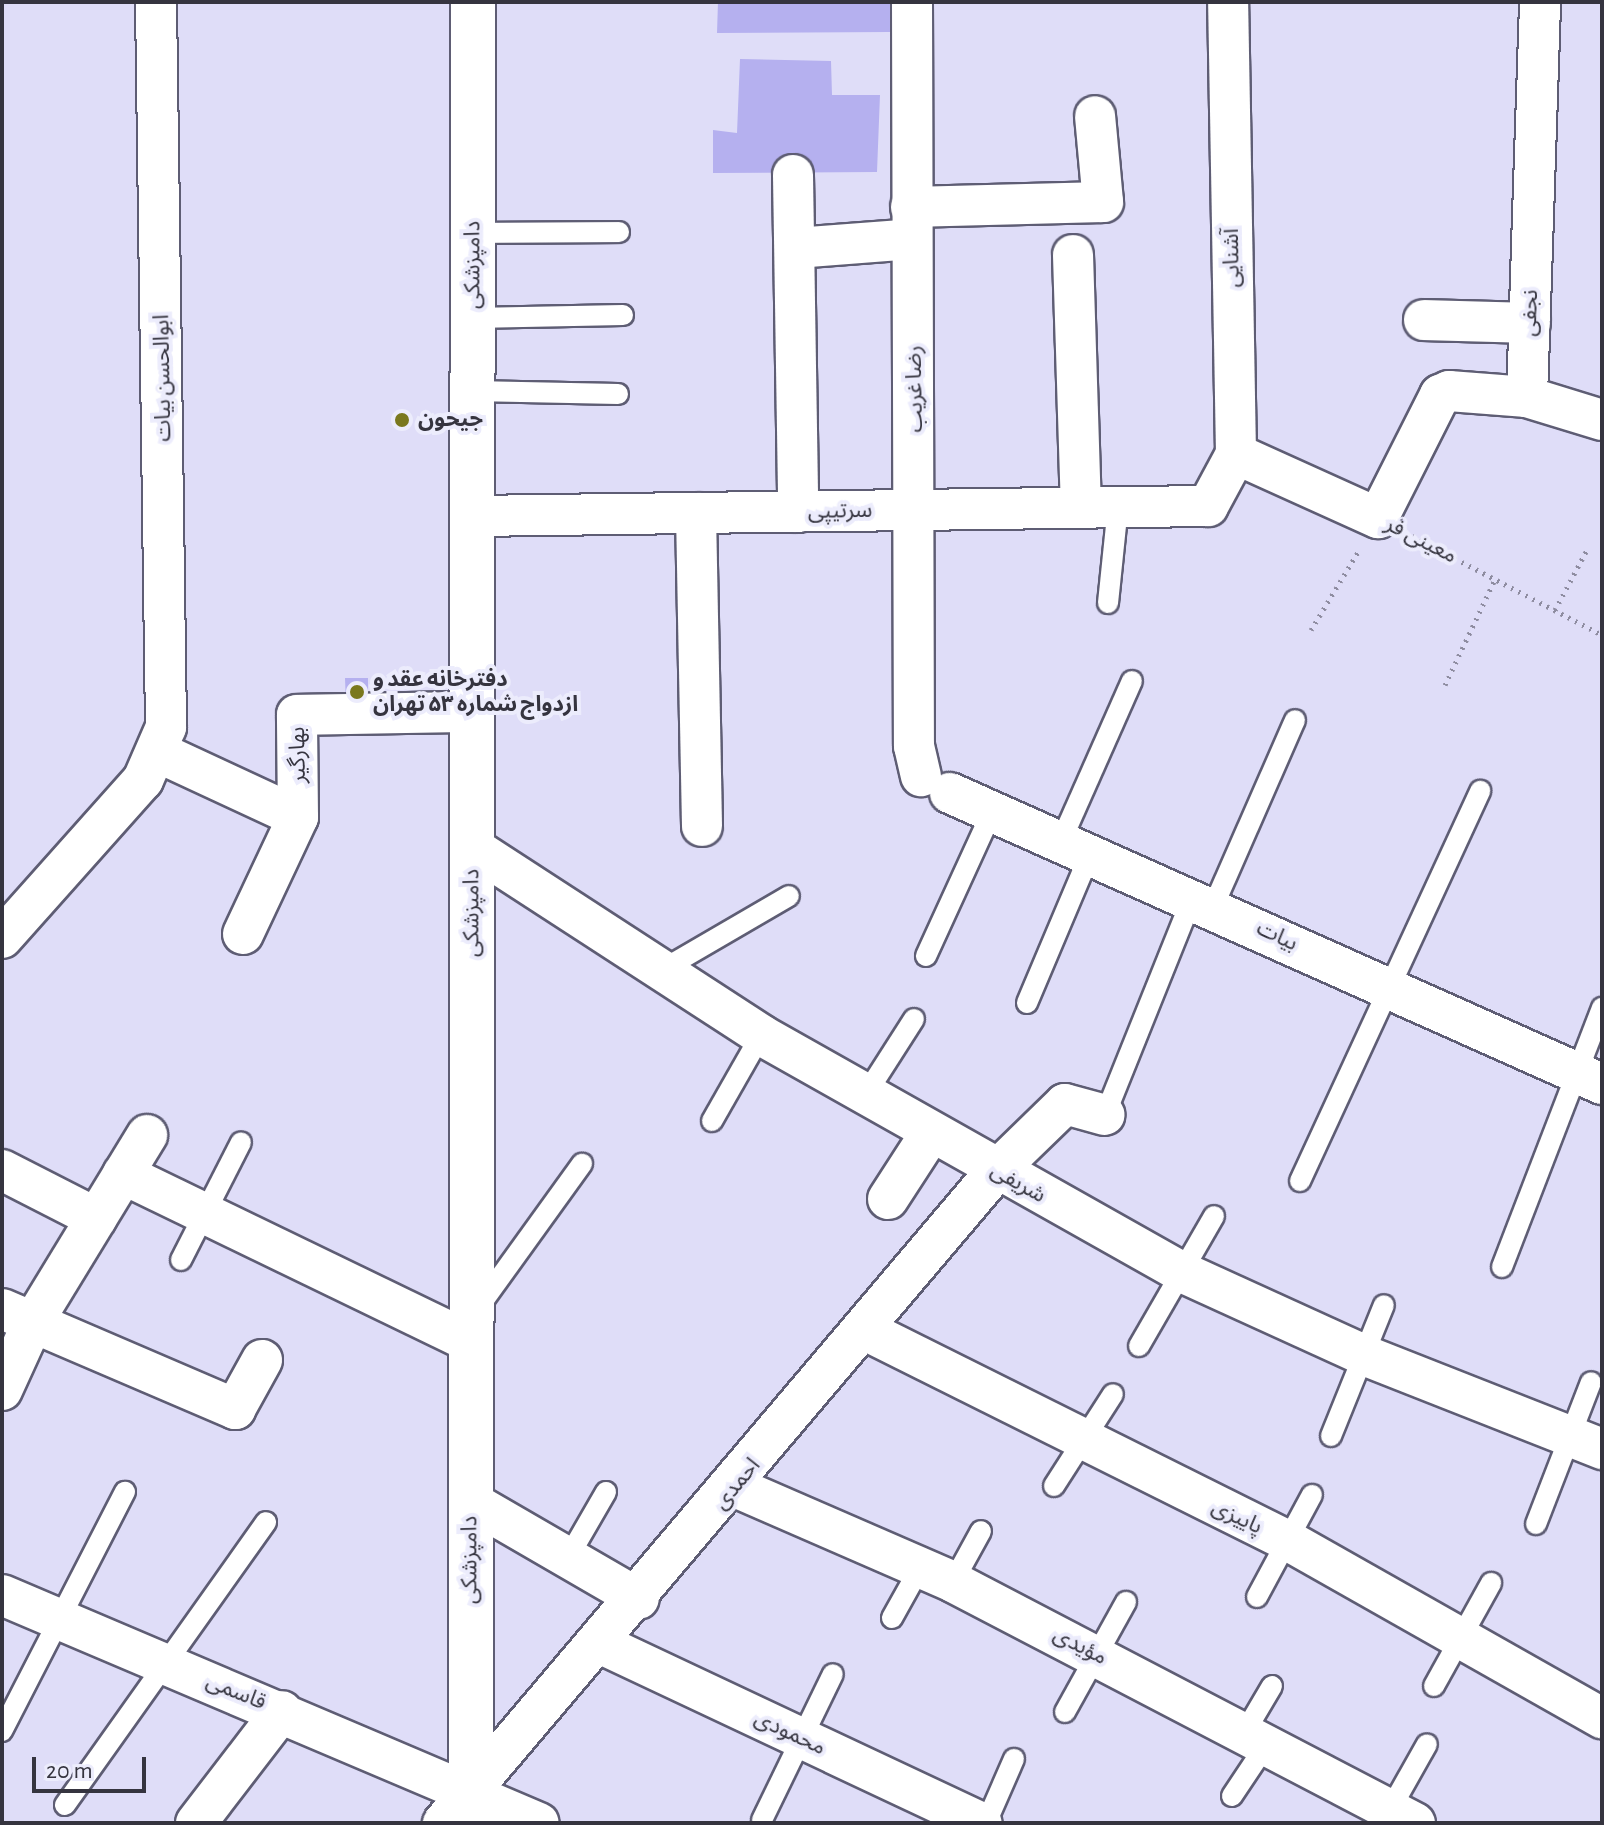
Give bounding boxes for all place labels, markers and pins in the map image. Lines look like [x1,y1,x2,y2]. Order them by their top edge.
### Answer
place label: جیحون [418,407,483,433]
marker: جیحون [393,411,411,429]
place label: دفترخانه عقد و ازدواج شماره ۵۳ تهران [373,666,578,718]
marker: دفترخانه عقد و ازدواج شماره ۵۳ تهران [348,683,366,701]

